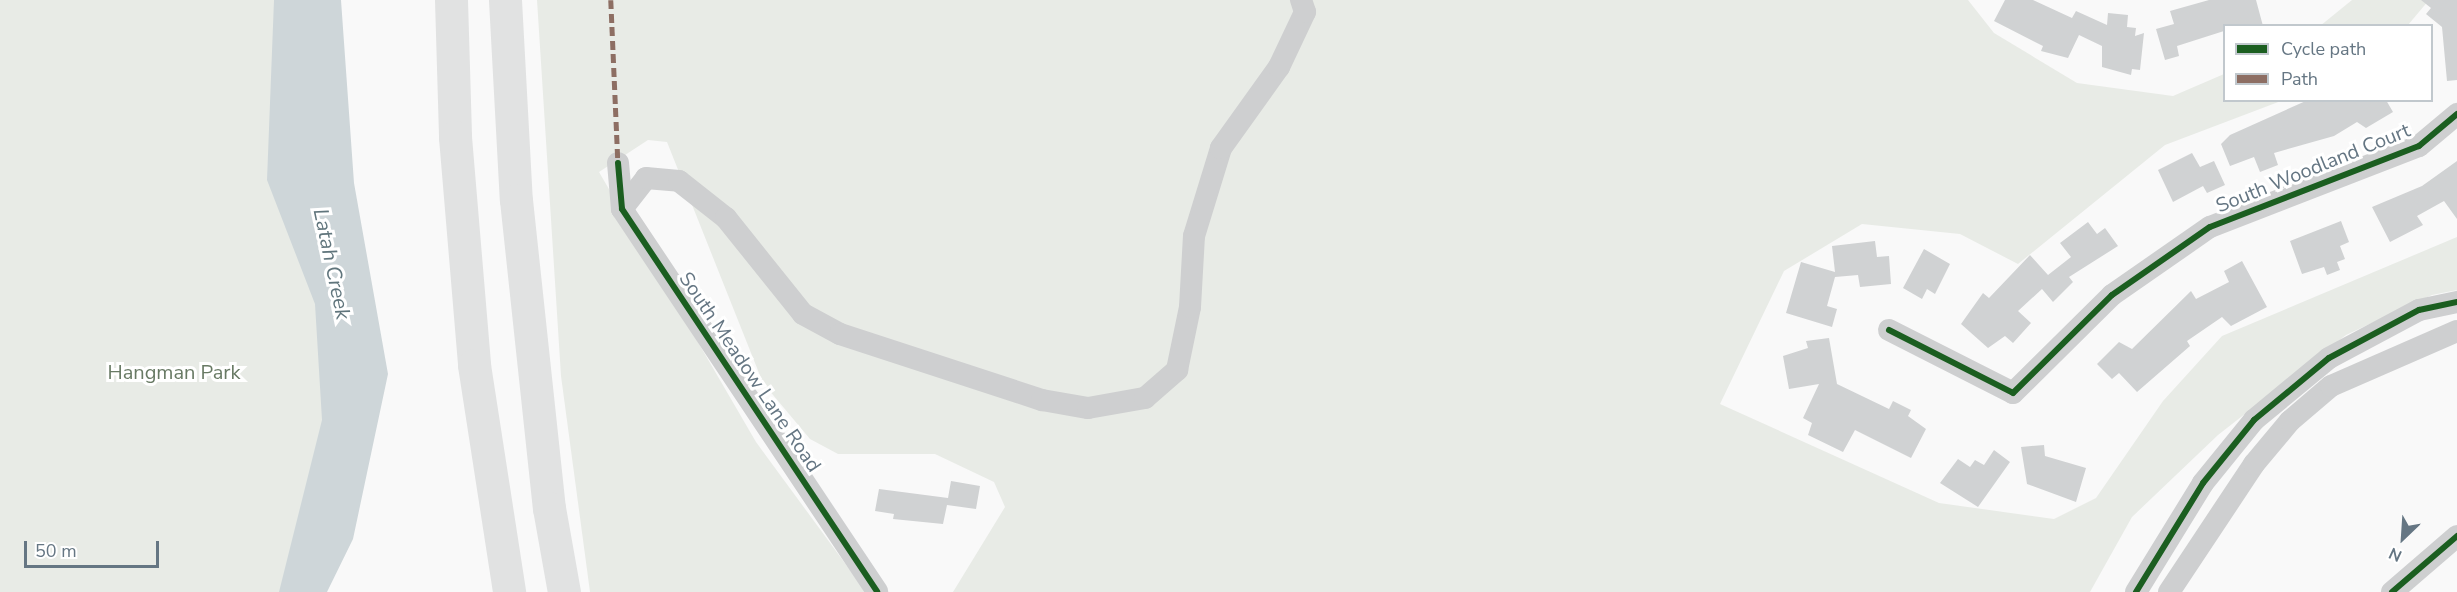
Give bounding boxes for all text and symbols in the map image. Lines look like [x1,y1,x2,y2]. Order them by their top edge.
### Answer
legend [2223,24,2433,102]
text: Cycle path [2281,37,2366,61]
text: Path [2281,67,2318,91]
street label: South Woodland Court [2212,118,2414,218]
water label: Latah Creek [308,206,356,322]
street label: South Meadow Lane Road [674,267,826,477]
park label: Hangman Park [107,360,241,384]
north arrow [2373,508,2433,568]
scale bar [27,529,162,567]
text: 50 m [35,539,77,563]
text: N [2385,542,2405,567]

